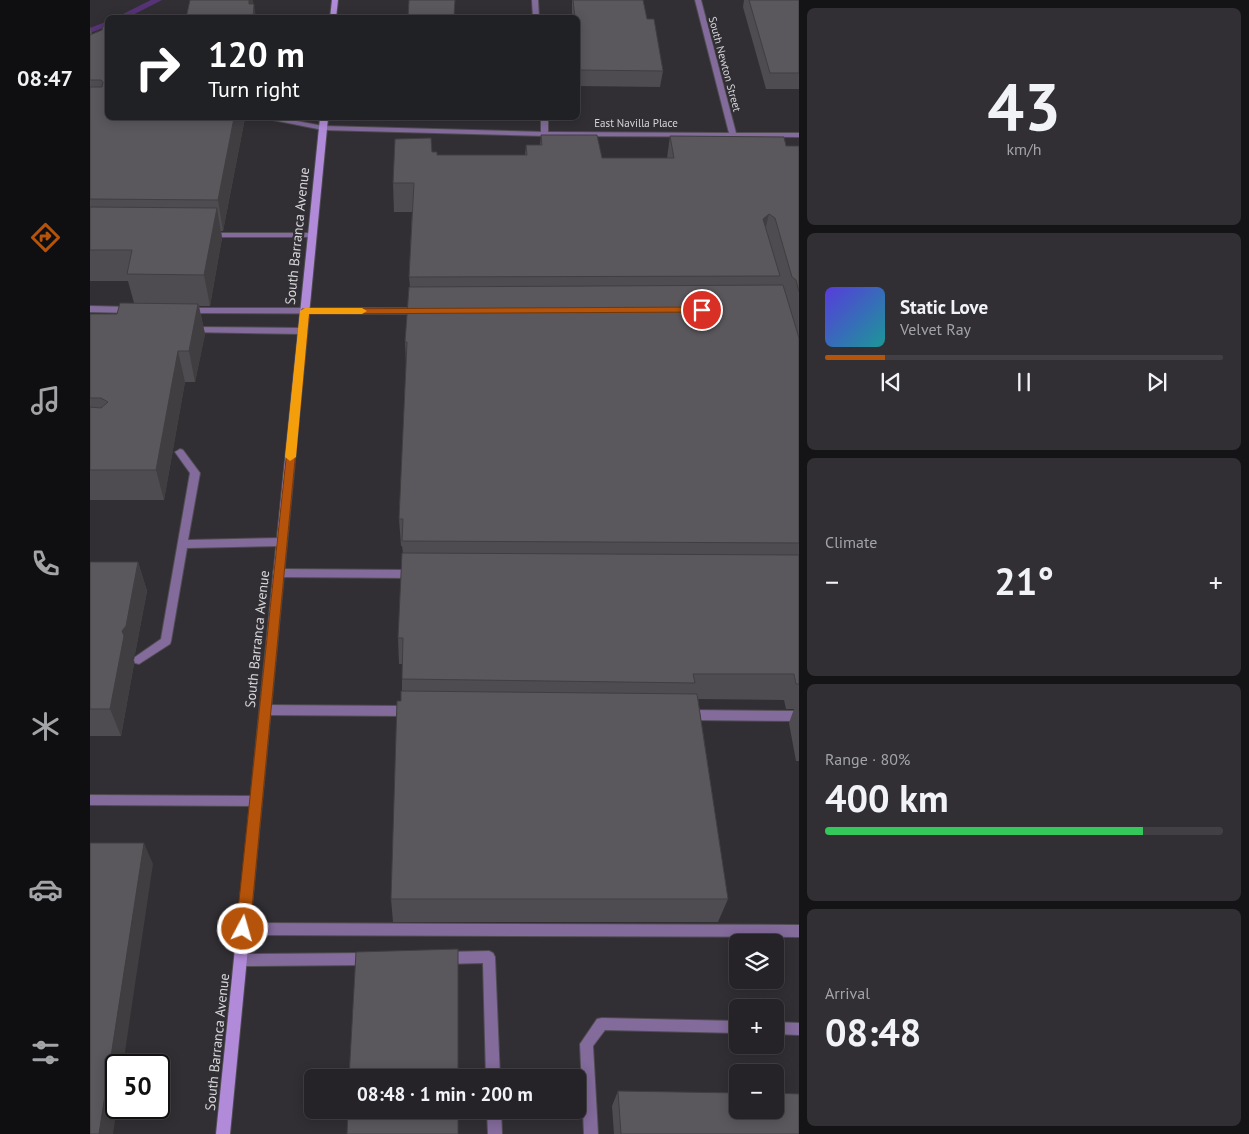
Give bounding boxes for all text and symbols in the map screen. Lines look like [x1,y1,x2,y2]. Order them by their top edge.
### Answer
street label: South Newton Street [706,15,744,113]
text: 120 m [208,31,305,77]
icon: right [125,35,190,100]
text: 08:47 [17,64,73,92]
text: 43 [987,64,1061,148]
text: Turn right [208,75,300,103]
street label: East Navilla Place [594,116,678,130]
text: km/h [1006,139,1042,159]
street label: South Barranca Avenue [281,166,313,306]
icon: directions [28,220,63,255]
pin [681,289,723,331]
text: Static Love [900,295,988,319]
icon: arrive [688,296,716,324]
text: Velvet Ray [900,319,971,339]
icon: previous [877,368,905,396]
icon: pause [1010,368,1038,396]
icon: next [1143,368,1171,396]
icon: music [28,383,63,418]
text: Climate [825,532,877,552]
icon: phone [28,546,63,581]
text: 21° [994,556,1054,605]
text: − [825,563,839,600]
text: + [1209,563,1223,600]
street label: South Barranca Avenue [241,569,273,709]
icon: climate [28,709,63,744]
text: Range · 80% [825,749,910,769]
text: 400 km [825,773,949,822]
icon: car [28,872,63,907]
position arrow [216,902,268,954]
map controls [729,934,784,1119]
button: layers [729,934,784,989]
street label: South Barranca Avenue [201,972,233,1112]
text: Arrival [825,983,870,1003]
button: + [729,999,784,1054]
text: 08:48 [825,1007,921,1056]
icon: filters [28,1035,63,1070]
speed limit sign: 50 [105,1054,170,1119]
button: − [729,1064,784,1119]
text: 08:48 · 1 min · 200 m [357,1082,533,1106]

